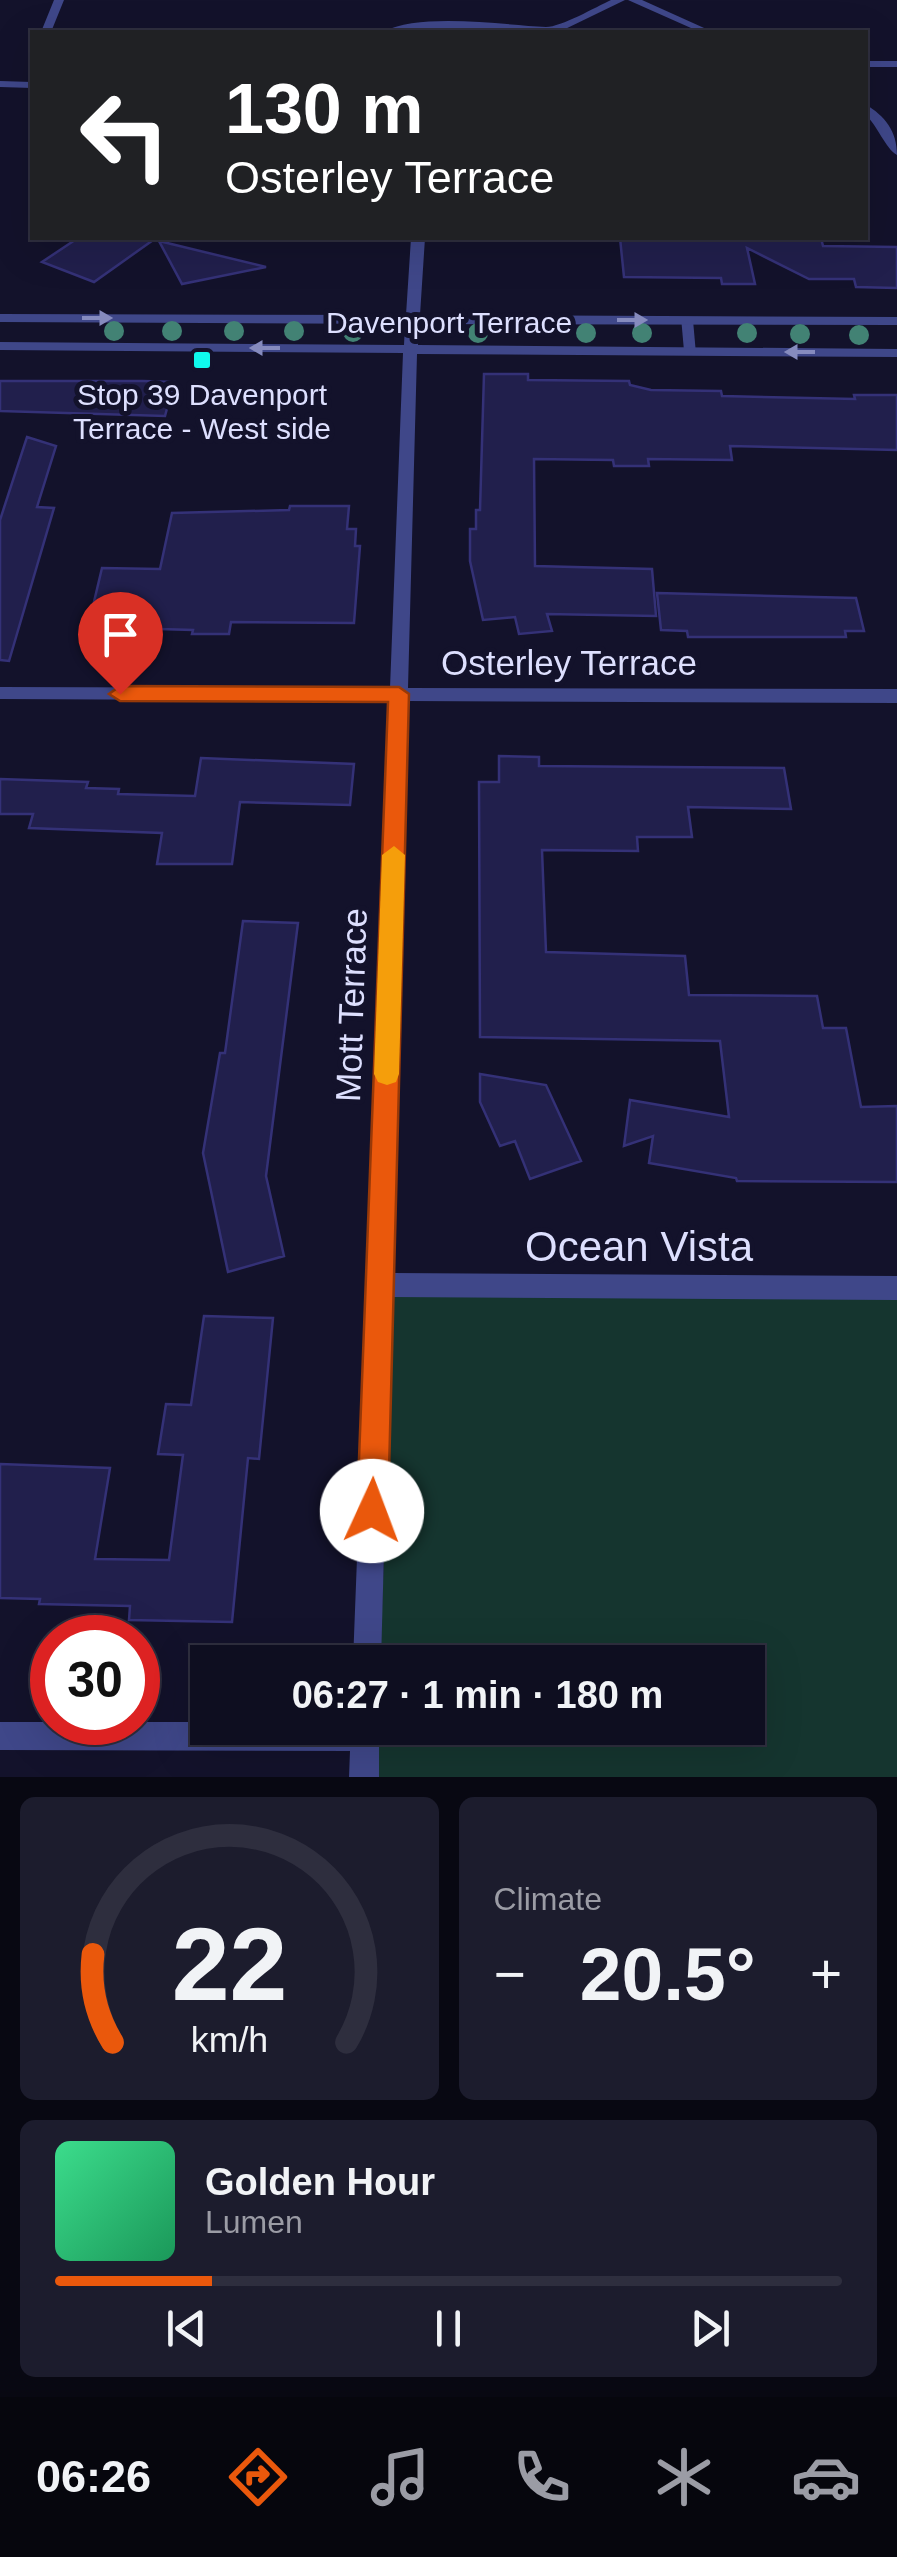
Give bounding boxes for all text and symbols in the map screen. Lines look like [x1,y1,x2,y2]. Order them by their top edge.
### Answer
icon: left [60,70,190,200]
text: 130 m [225,70,423,148]
text: Osterley Terrace [225,152,554,203]
street label: Davenport Terrace [326,306,572,339]
one-way arrow [82,310,114,326]
one-way arrow [617,312,649,328]
one-way arrow [248,340,280,356]
one-way arrow [783,344,815,360]
marker: Stop 39 Davenport Terrace - West side [191,349,213,371]
place label: Stop 39 Davenport Terrace - West side [73,378,331,445]
pin [78,592,163,695]
icon: arrive [93,607,148,662]
street label: Osterley Terrace [441,643,697,682]
street label: Mott Terrace [328,907,374,1103]
street label: Ocean Vista [525,1223,754,1270]
position arrow [320,1459,424,1563]
speed limit sign: 30 [30,1615,160,1745]
text: 06:27 · 1 min · 180 m [292,1674,663,1716]
text: Climate [494,1881,602,1917]
text: 22 [171,1906,287,2022]
text: 20.5° [580,1932,756,2016]
text: − [494,1943,526,2005]
text: + [810,1943,842,2005]
text: km/h [191,2020,268,2060]
text: Golden Hour [205,2161,435,2203]
text: Lumen [205,2204,303,2240]
icon: previous [159,2301,214,2356]
icon: pause [421,2301,476,2356]
icon: next [683,2301,738,2356]
icon: directions [223,2442,293,2512]
icon: music [365,2442,435,2512]
icon: phone [507,2442,577,2512]
icon: climate [649,2442,719,2512]
icon: car [791,2442,861,2512]
text: 06:26 [36,2451,151,2502]

